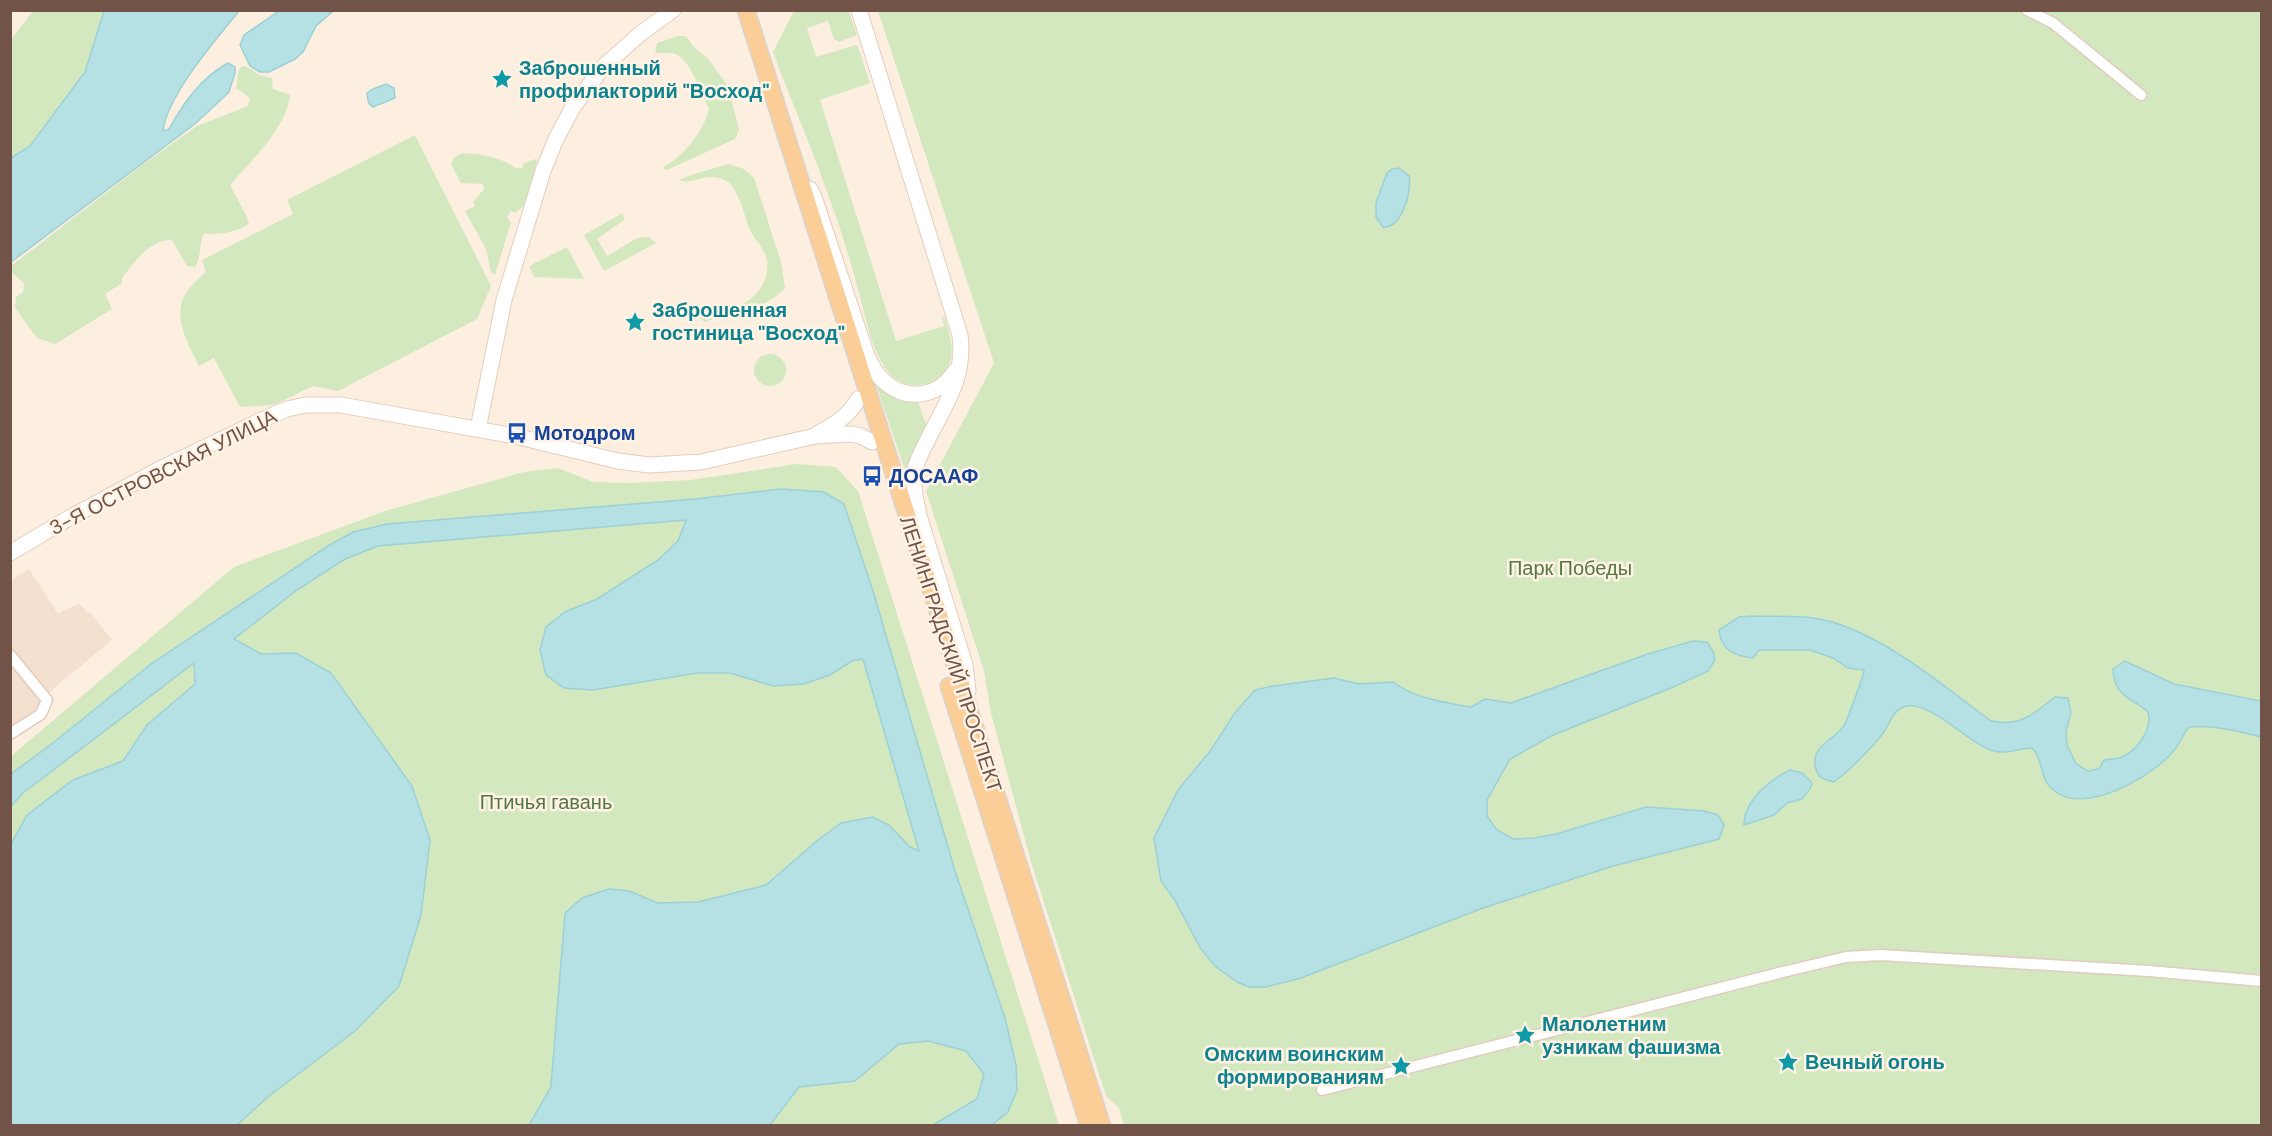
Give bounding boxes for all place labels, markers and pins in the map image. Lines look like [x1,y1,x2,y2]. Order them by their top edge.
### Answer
place label: Заброшенный профилакторий "Восход" [519,55,770,104]
place icon: Заброшенный профилакторий "Восход" [490,67,514,91]
place label: Заброшенная гостиница "Восход" [652,297,845,346]
place icon: Заброшенная гостиница "Восход" [623,310,647,334]
place label: Мотодром [534,420,636,446]
bus stop icon: Мотодром [505,421,529,445]
place label: ДОСААФ [889,463,978,489]
bus stop icon: ДОСААФ [860,464,884,488]
place label: Малолетним узникам фашизма [1542,1011,1721,1060]
place icon: Малолетним узникам фашизма [1513,1023,1537,1047]
place label: Омским воинским формированиям [1204,1041,1384,1090]
place label: Вечный огонь [1805,1049,1945,1075]
place icon: Вечный огонь [1776,1050,1800,1074]
place icon: Омским воинским формированиям [1389,1054,1413,1078]

